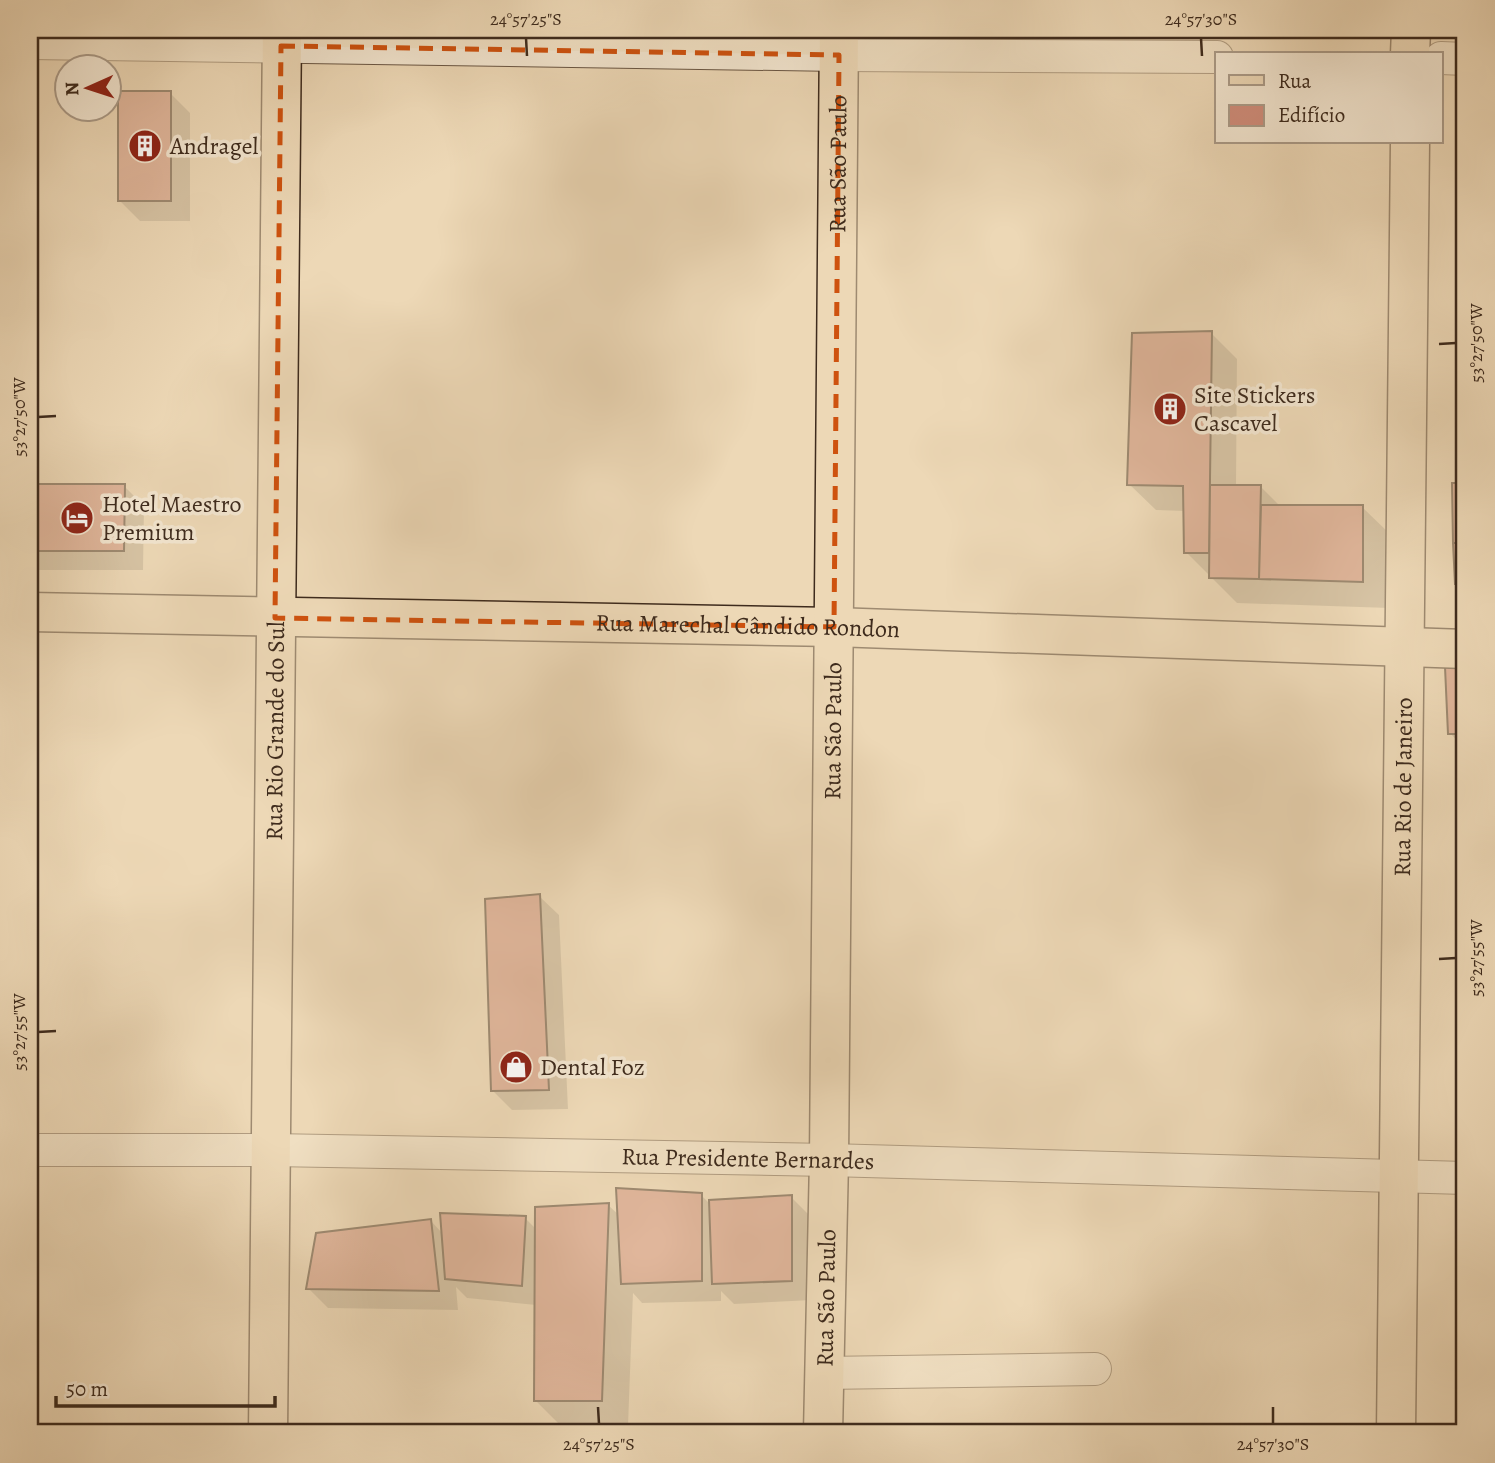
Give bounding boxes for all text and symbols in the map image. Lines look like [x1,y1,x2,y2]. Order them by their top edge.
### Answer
text: 24°57'25"S [490,7,562,31]
text: 24°57'30"S [1165,7,1237,31]
north arrow [52,52,122,122]
legend [1215,52,1442,144]
text: Rua [1278,67,1312,95]
text: N [59,81,85,96]
street label: Rua São Paulo [821,95,854,233]
text: Edifício [1278,101,1345,129]
building icon: Andragel [126,127,164,165]
place label: Andragel [169,130,258,162]
text: 53°27'50"W [1464,303,1488,383]
text: 53°27'50"W [7,377,31,457]
place label: Site Stickers Cascavel [1194,379,1315,439]
building icon: Site Stickers Cascavel [1151,390,1189,428]
place label: Hotel Maestro Premium [102,488,241,548]
hotel icon: Hotel Maestro Premium [58,499,96,537]
street label: Rua Marechal Cândido Rondon [595,607,901,645]
street label: Rua Rio Grande do Sul [258,621,292,841]
street label: Rua São Paulo [816,662,849,800]
street label: Rua Rio de Janeiro [1386,697,1420,877]
text: 53°27'55"W [1464,919,1488,997]
text: 53°27'55"W [7,993,31,1071]
shop icon: Dental Foz [497,1048,535,1086]
place label: Dental Foz [540,1051,645,1083]
street label: Rua Presidente Bernardes [621,1140,875,1177]
street label: Rua São Paulo [808,1229,843,1367]
scale bar [56,1365,275,1409]
text: 50 m [66,1375,108,1403]
text: 24°57'25"S [563,1432,635,1456]
text: 24°57'30"S [1237,1432,1309,1456]

